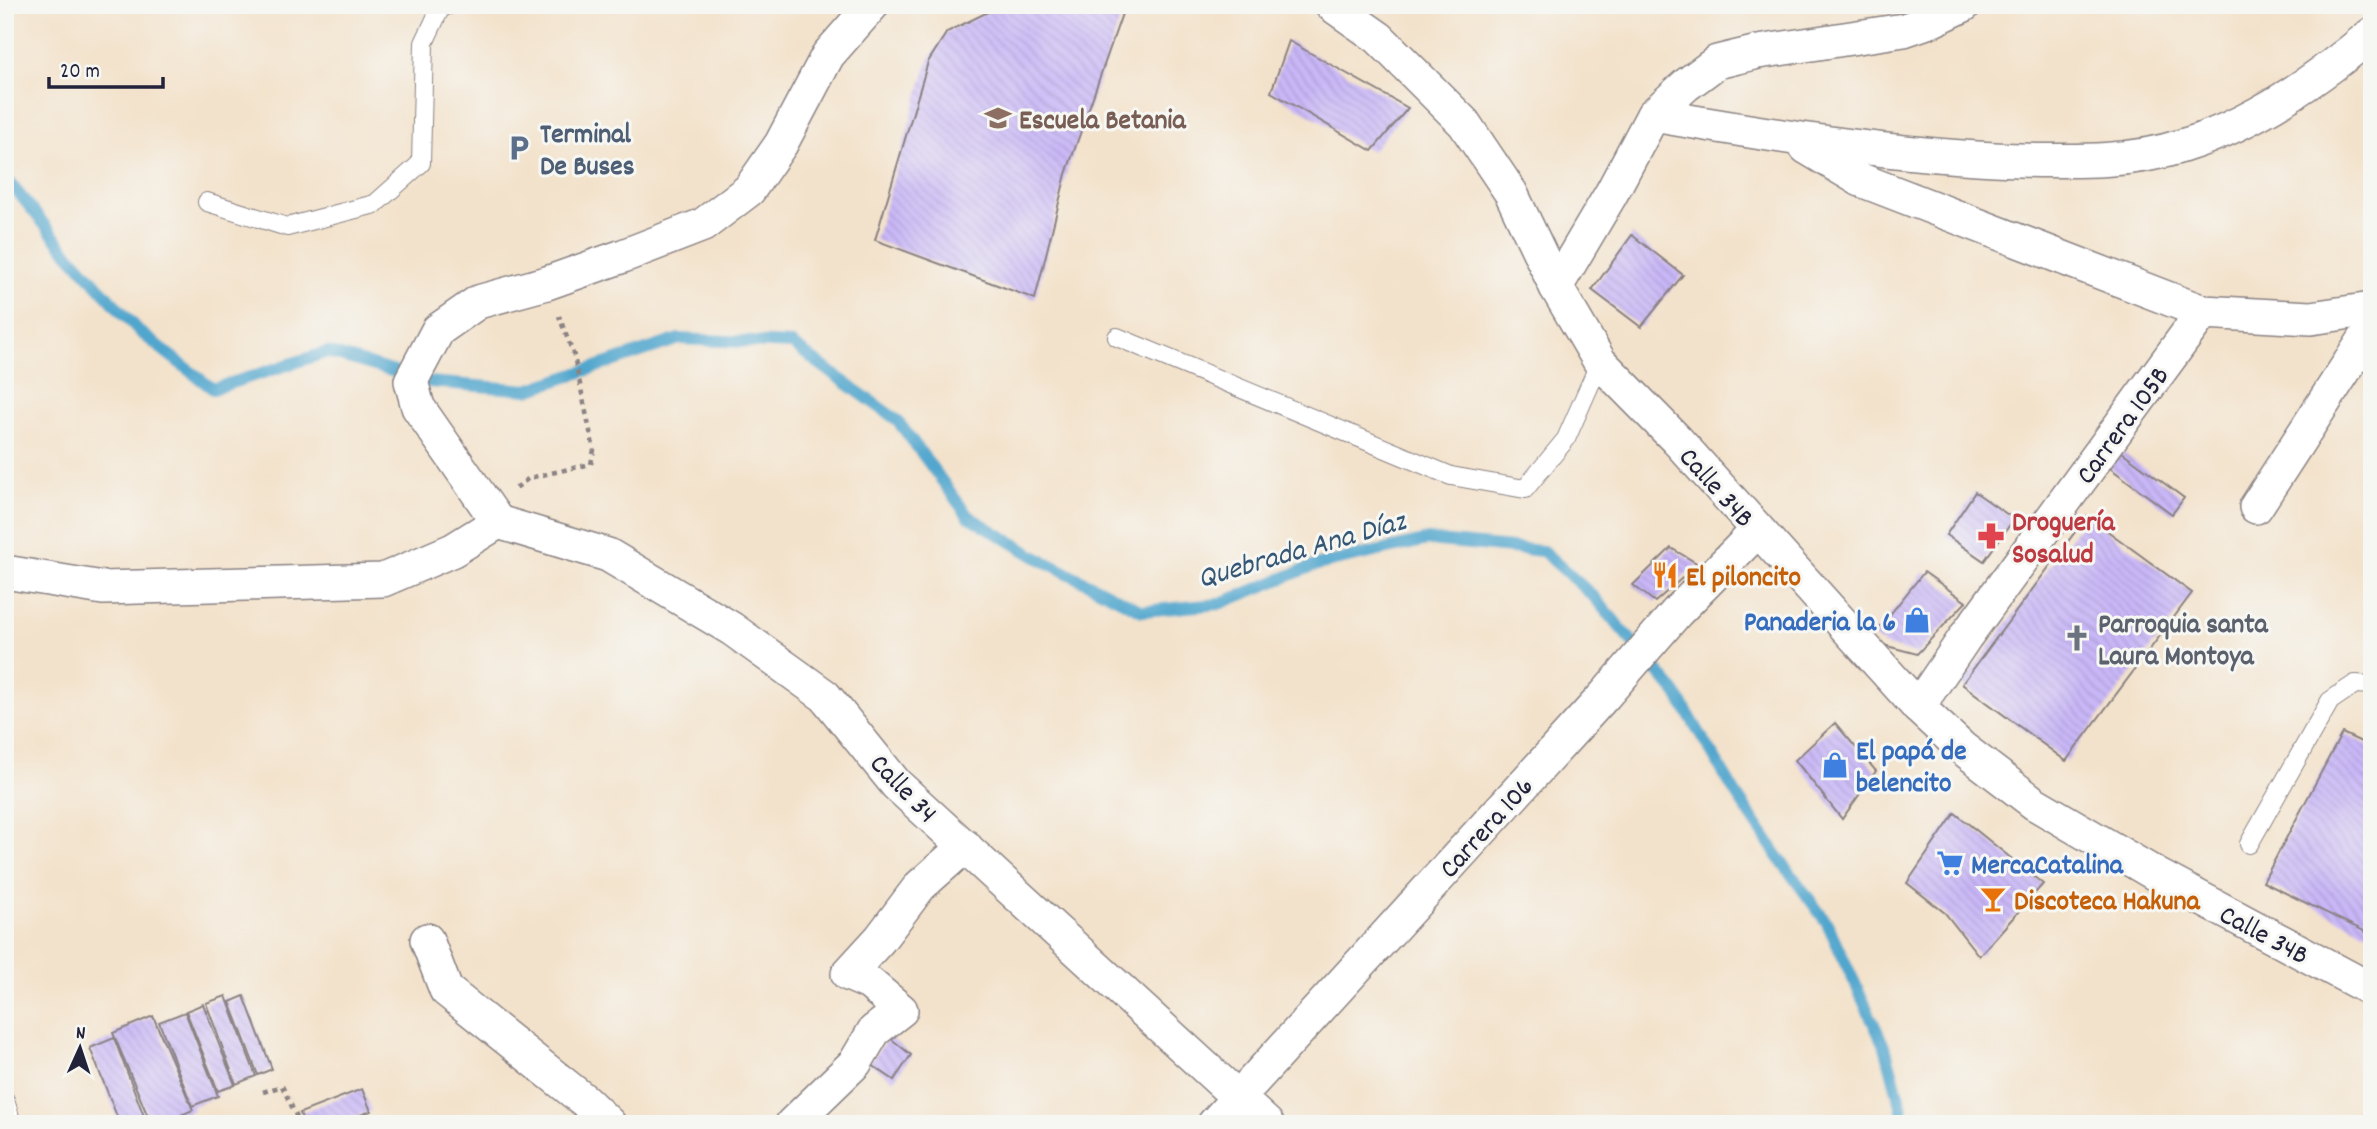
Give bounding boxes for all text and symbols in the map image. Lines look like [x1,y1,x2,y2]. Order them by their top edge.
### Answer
scale bar [49,46,163,90]
text: 20 m [60,58,100,88]
school or university icon: Escuela Betania [983,103,1013,133]
place label: Escuela Betania [1019,103,1186,143]
place label: Terminal De Buses [540,117,635,189]
parking icon: Terminal De Buses [504,133,534,163]
street label: Carrera 105B [2068,360,2182,494]
street label: Calle 34B [1667,440,1761,539]
water label: Quebrada Ana Díaz [1193,502,1413,603]
place label: Droguería Sosalud [2012,505,2115,577]
pharmacy icon: Droguería Sosalud [1976,521,2006,551]
restaurant icon: El piloncito [1650,560,1680,590]
place label: El piloncito [1686,560,1801,600]
place label: Panaderia la 6 [1744,605,1896,645]
shop icon: Panaderia la 6 [1902,605,1932,635]
place label: Parroquia santa Laura Montoya [2098,607,2268,679]
church icon: Parroquia santa Laura Montoya [2062,623,2092,653]
place label: El papá de belencito [1856,734,1967,806]
street label: Calle 34 [858,747,945,834]
shop icon: El papá de belencito [1820,750,1850,780]
street label: Carrera 106 [1432,769,1545,889]
supermarket icon: MercaCatalina [1935,848,1965,878]
place label: MercaCatalina [1971,848,2124,888]
bar icon: Discoteca Hakuna [1978,884,2008,914]
place label: Discoteca Hakuna [2014,884,2200,924]
street label: Calle 34B [2211,897,2315,978]
north arrow [46,1014,116,1084]
text: N [75,1021,86,1048]

